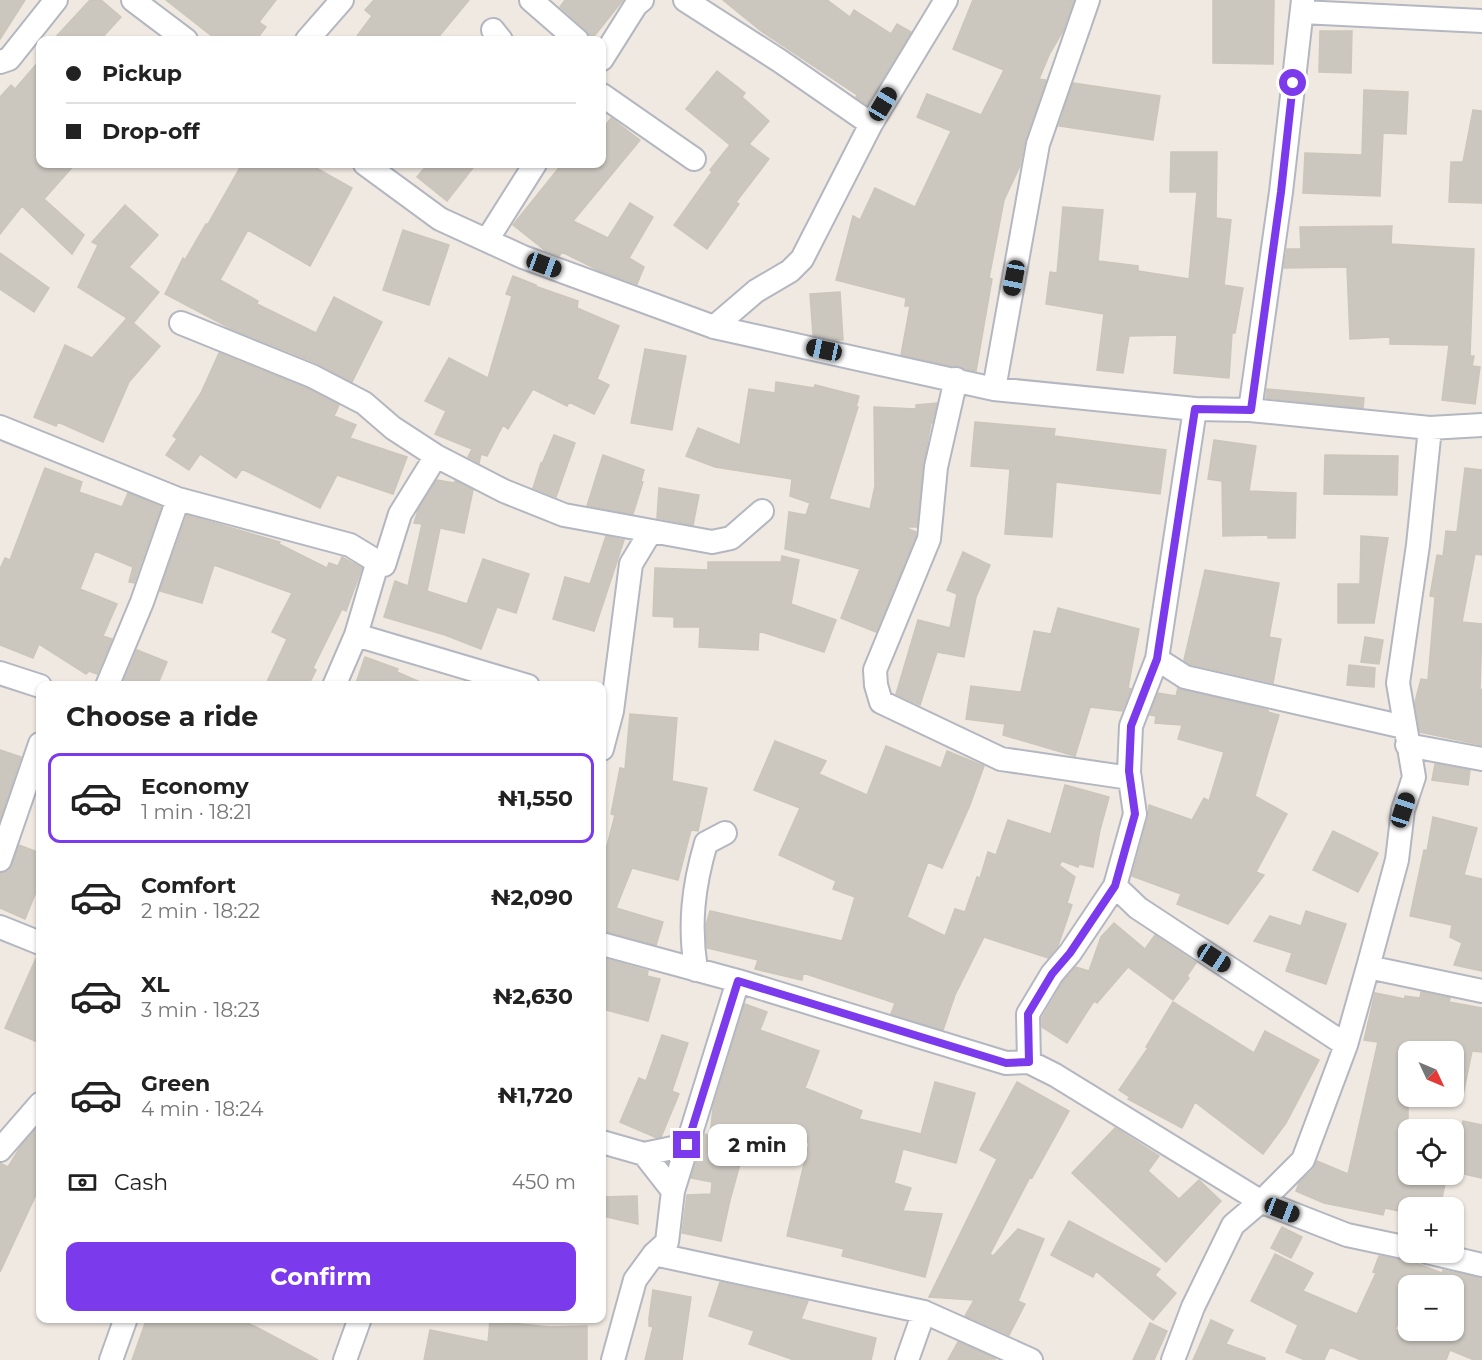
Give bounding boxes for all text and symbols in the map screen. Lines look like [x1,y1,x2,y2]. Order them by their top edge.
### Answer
text: Pickup [102,60,182,87]
route start [1279,69,1306,96]
car [866,84,900,124]
text: Drop-off [102,118,200,145]
car [524,250,564,280]
car [1002,259,1026,297]
car [805,337,843,363]
text: Choose a ride [66,700,258,733]
icon: car [69,771,123,825]
text: Economy [141,773,249,800]
text: ₦1,550 [498,785,573,812]
car [1389,790,1417,830]
text: 1 min · 18:21 [141,800,252,824]
icon: car [69,870,123,924]
text: Comfort [141,872,236,899]
text: ₦2,090 [491,884,573,911]
text: 2 min · 18:22 [141,899,260,923]
car [1194,941,1234,975]
icon: car [69,969,123,1023]
text: XL [141,971,170,998]
text: ₦2,630 [493,983,573,1010]
text: 3 min · 18:23 [141,998,260,1022]
north arrow [1398,1041,1464,1107]
map controls [1398,1041,1464,1341]
icon: car [69,1068,123,1122]
text: Green [141,1070,210,1097]
text: ₦1,720 [498,1082,573,1109]
text: 4 min · 18:24 [141,1097,263,1121]
button: locate [1398,1119,1464,1185]
callout: 2 min [708,1124,807,1166]
route end [673,1131,700,1158]
text: 2 min [728,1133,787,1157]
icon: cash [66,1166,99,1199]
text: Cash [114,1169,168,1196]
text: 450 m [512,1170,576,1194]
car [1262,1195,1302,1225]
button: + [1398,1197,1464,1263]
button: Confirm [66,1242,576,1311]
button: − [1398,1275,1464,1341]

